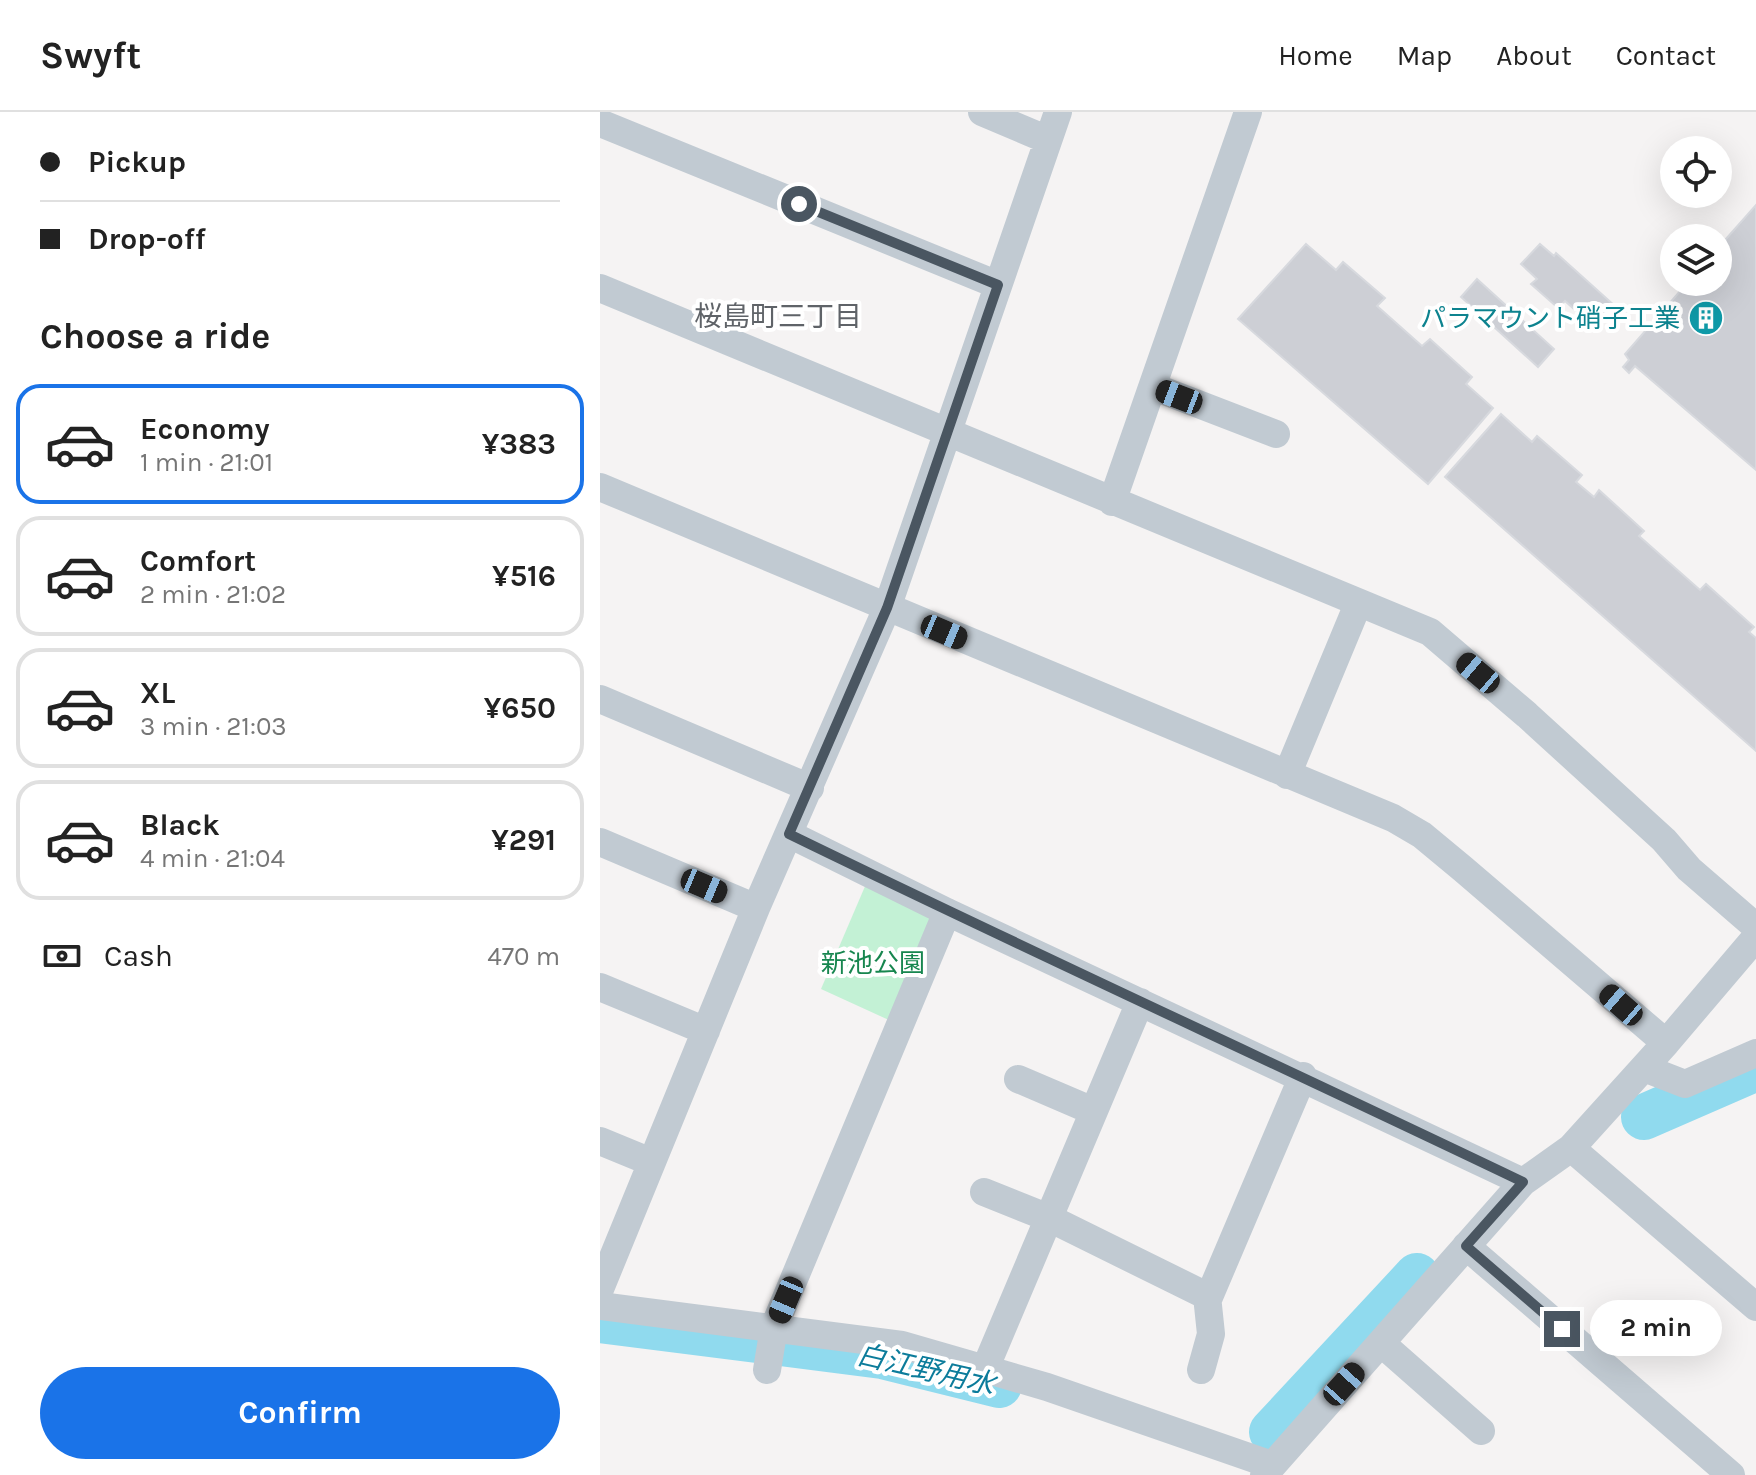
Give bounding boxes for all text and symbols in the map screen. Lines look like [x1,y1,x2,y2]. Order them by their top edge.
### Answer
text: Swyft [40,33,141,78]
text: Home [1278,39,1353,72]
text: Map [1397,39,1452,72]
text: About [1496,39,1572,72]
text: Contact [1616,39,1716,72]
map controls [1660,136,1732,296]
button: locate [1660,136,1732,208]
text: Pickup [88,144,186,180]
route start [781,186,817,222]
text: Drop-off [88,221,206,257]
button: layers [1660,224,1732,296]
building icon: パラマウント硝子工業 [1687,299,1725,337]
district label: 桜島町三丁目 [694,300,862,333]
place label: パラマウント硝子工業 [1420,303,1680,334]
text: Choose a ride [40,315,270,357]
car [1152,377,1206,417]
icon: car [44,408,116,480]
text: Economy [140,411,270,447]
text: ¥383 [482,426,556,462]
text: 1 min · 21:01 [140,447,273,478]
icon: car [44,540,116,612]
text: Comfort [140,543,256,579]
text: ¥516 [492,558,556,594]
text: 2 min · 21:02 [140,579,286,610]
car [917,612,971,652]
car [1452,648,1504,698]
icon: car [44,672,116,744]
text: XL [140,675,175,711]
text: ¥650 [484,690,556,726]
text: 3 min · 21:03 [140,711,287,742]
icon: car [44,804,116,876]
text: Black [140,807,220,843]
text: ¥291 [491,822,556,858]
text: 4 min · 21:04 [140,843,285,874]
car [677,866,731,906]
icon: cash [40,934,84,978]
text: Cash [104,938,173,974]
text: 470 m [487,941,560,972]
park label: 新池公園 [821,948,925,979]
car [1595,980,1647,1030]
car [766,1273,806,1327]
callout: 2 min [1590,1301,1722,1357]
route end [1544,1311,1580,1347]
text: 2 min [1620,1312,1692,1343]
water label: 白江野用水 [854,1338,1001,1402]
car [1319,1358,1369,1410]
button: Confirm [40,1367,560,1459]

